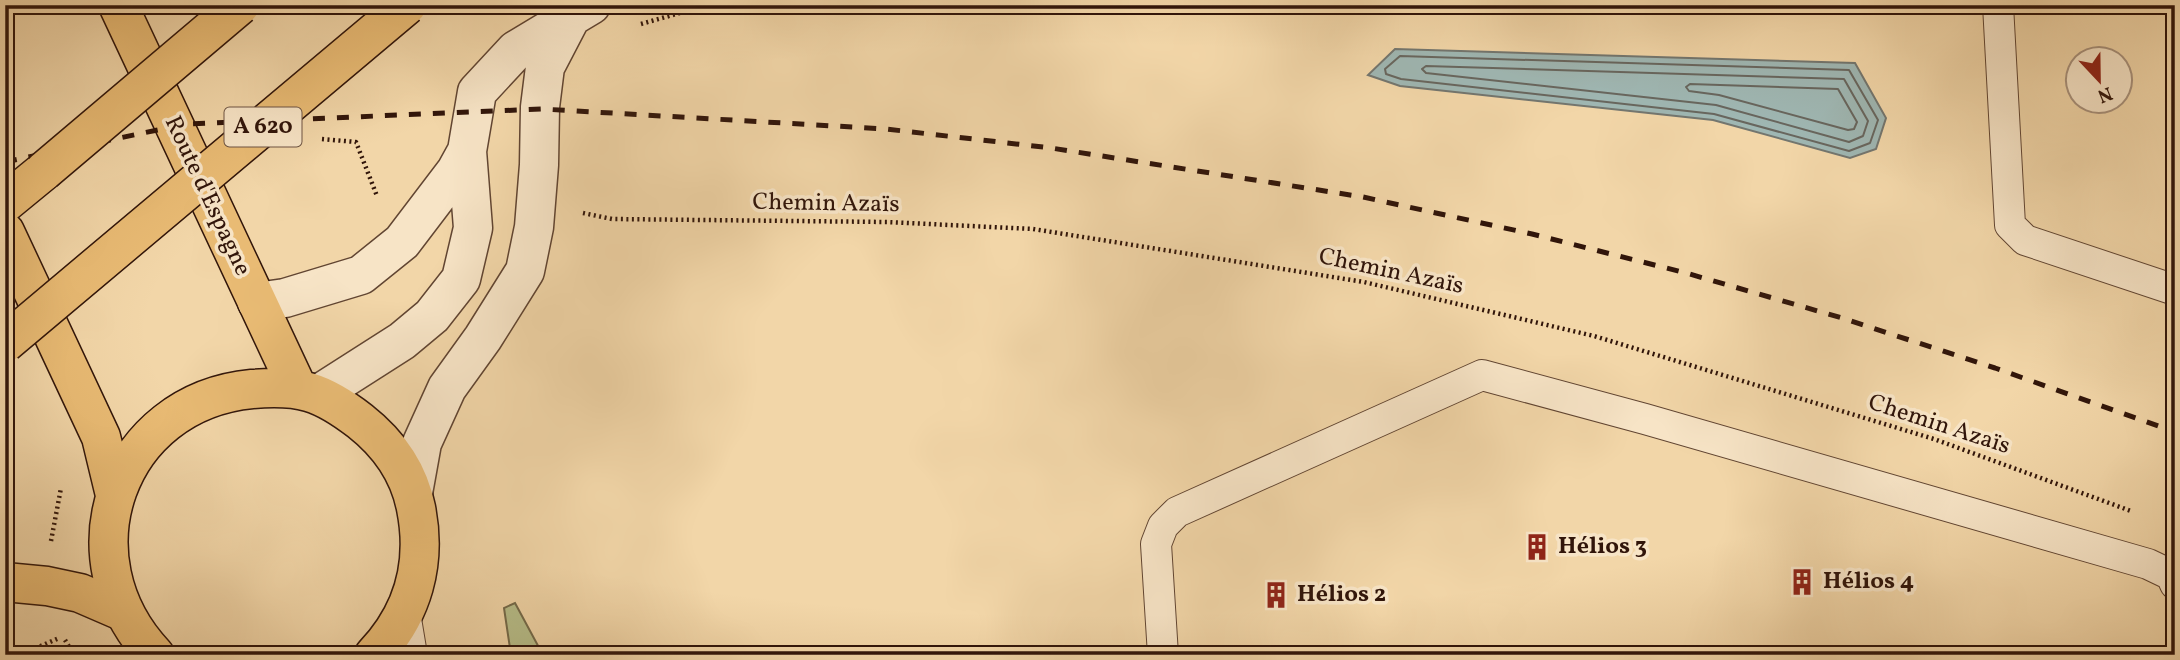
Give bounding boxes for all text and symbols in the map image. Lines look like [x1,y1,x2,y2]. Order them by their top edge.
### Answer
north arrow [2064,46,2134,116]
text: N [2093,79,2116,109]
road number: A 620 [224,108,302,146]
street label: Route d'Espagne [155,110,259,282]
street label: Chemin Azaïs [752,186,900,222]
street label: Chemin Azaïs [1315,240,1467,304]
street label: Chemin Azaïs [1864,386,2014,464]
place label: Hélios 3 [1558,530,1647,564]
building icon: Hélios 3 [1522,532,1552,562]
place label: Hélios 4 [1823,565,1914,599]
building icon: Hélios 4 [1787,567,1817,597]
place label: Hélios 2 [1297,578,1386,612]
building icon: Hélios 2 [1261,580,1291,610]

